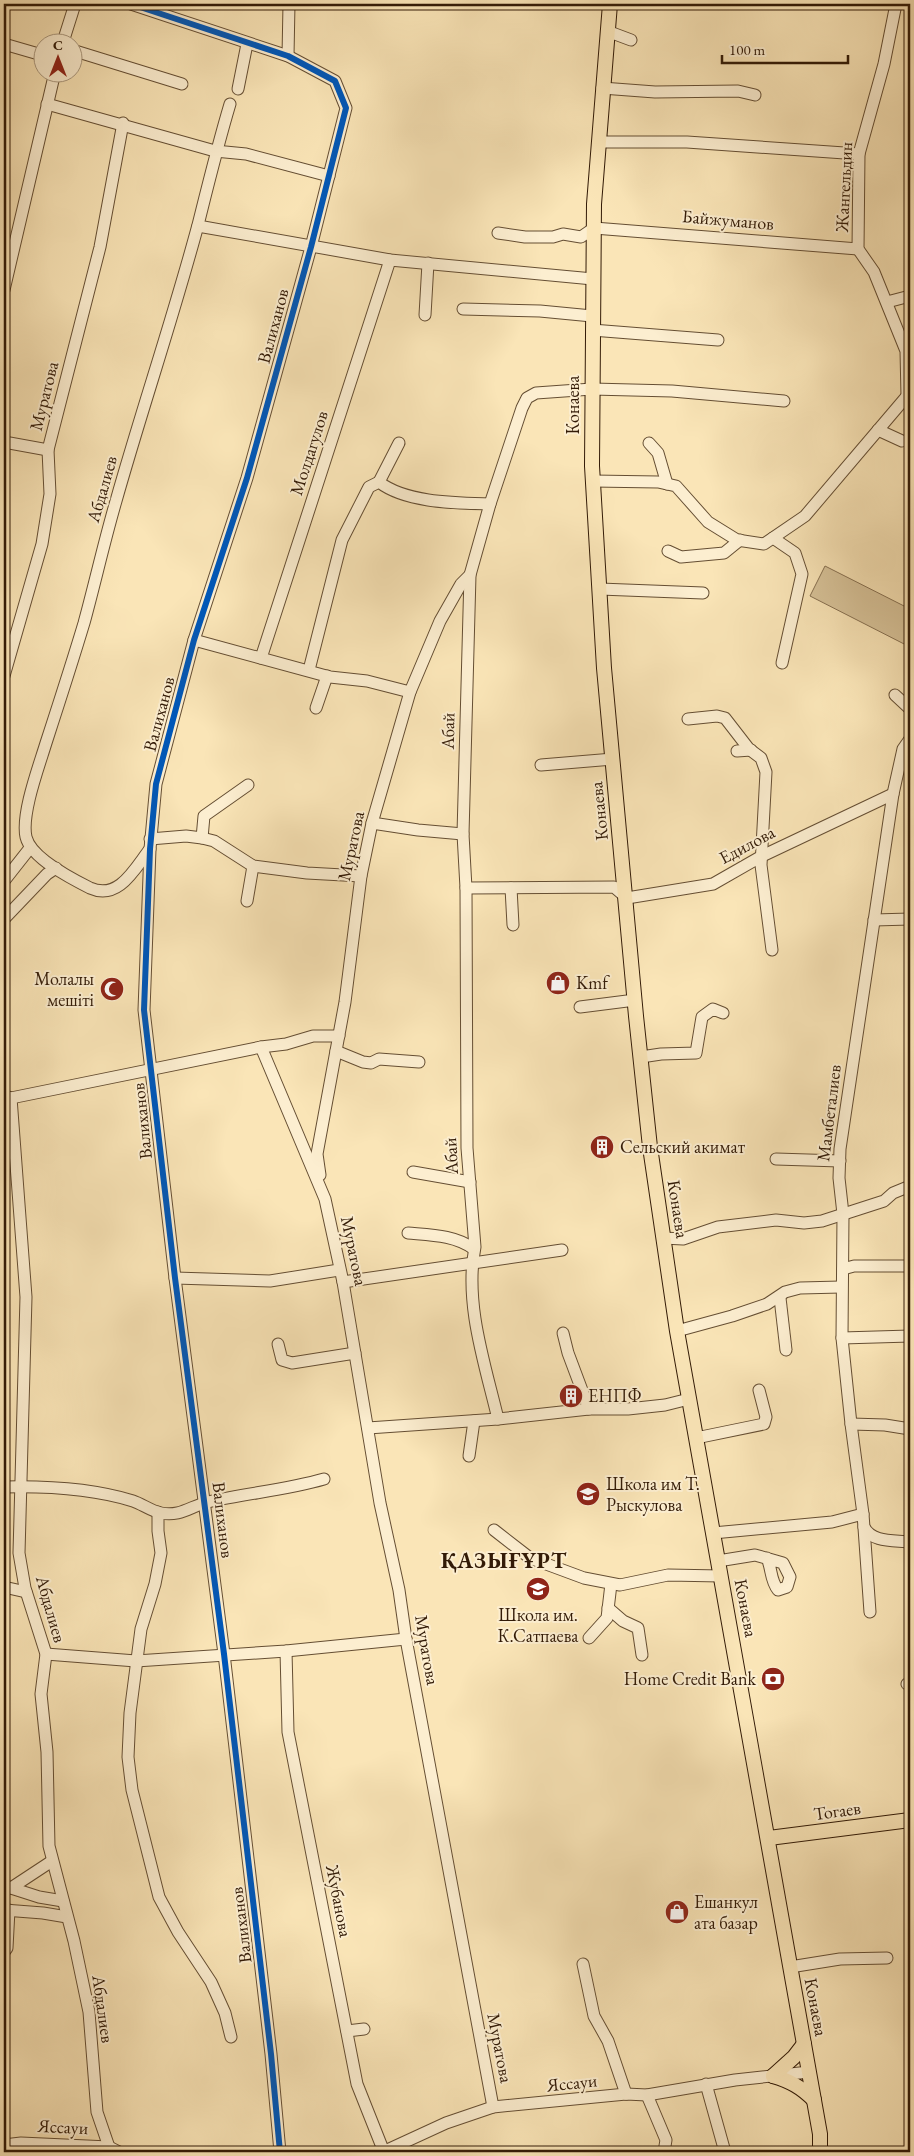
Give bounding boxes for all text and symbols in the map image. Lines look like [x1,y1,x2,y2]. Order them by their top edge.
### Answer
north arrow [32,32,82,82]
scale bar [722,32,848,64]
text: С [53,36,63,54]
text: 100 m [729,40,766,59]
street label: Жангельдин [830,141,857,234]
street label: Байжуманов [681,204,775,235]
street label: Валиханов [252,286,294,366]
street label: Муратова [24,358,63,433]
street label: Конаева [561,375,584,434]
street label: Молдагулов [284,407,333,498]
street label: Абдалиев [81,453,122,526]
street label: Валиханов [138,674,180,754]
street label: Абай [436,712,459,751]
street label: Конаева [584,780,613,842]
street label: Муратова [332,808,369,883]
street label: Едилова [715,820,779,869]
place label: Молалы мешіті [34,967,95,1011]
shop icon: Kmf [545,970,571,996]
place label: Kmf [576,971,610,994]
mosque icon: Молалы мешіті [99,976,125,1002]
street label: Мамбеталиев [811,1063,846,1163]
street label: Валиханов [126,1081,157,1160]
building icon: Сельский акимат [589,1134,615,1160]
place label: Сельский акимат [620,1135,746,1158]
street label: Абай [438,1137,463,1176]
street label: Конаева [663,1178,695,1241]
street label: Муратова [336,1214,373,1289]
building icon: ЕНПФ [558,1383,584,1409]
place label: ЕНПФ [588,1384,642,1407]
place label: Школа им Т. Рыскулова [606,1472,700,1516]
street label: Валиханов [207,1481,240,1560]
school or university icon: Школа им Т. Рыскулова [575,1481,601,1507]
district label: ҚАЗЫҒҰРТ [441,1546,567,1575]
street label: Абдалиев [31,1572,72,1645]
school or university icon: Школа им. К.Сатпаева [525,1576,551,1602]
street label: Конаева [730,1577,764,1640]
place label: Школа им. К.Сатпаева [498,1603,579,1647]
street label: Муратова [410,1613,445,1688]
bank icon: Home Credit Bank [760,1666,786,1692]
place label: Home Credit Bank [624,1667,757,1690]
street label: Тогаев [812,1796,862,1825]
street label: Жубанова [321,1862,358,1940]
street label: Валиханов [224,1885,257,1964]
place label: Ешанкул ата базар [694,1890,758,1934]
shop icon: Ешанкул ата базар [664,1899,690,1925]
street label: Абдалиев [87,1973,120,2045]
street label: Конаева [800,1976,834,2039]
street label: Муратова [482,2011,519,2086]
street label: Яссауи [545,2068,599,2097]
street label: Яссауи [36,2114,89,2139]

